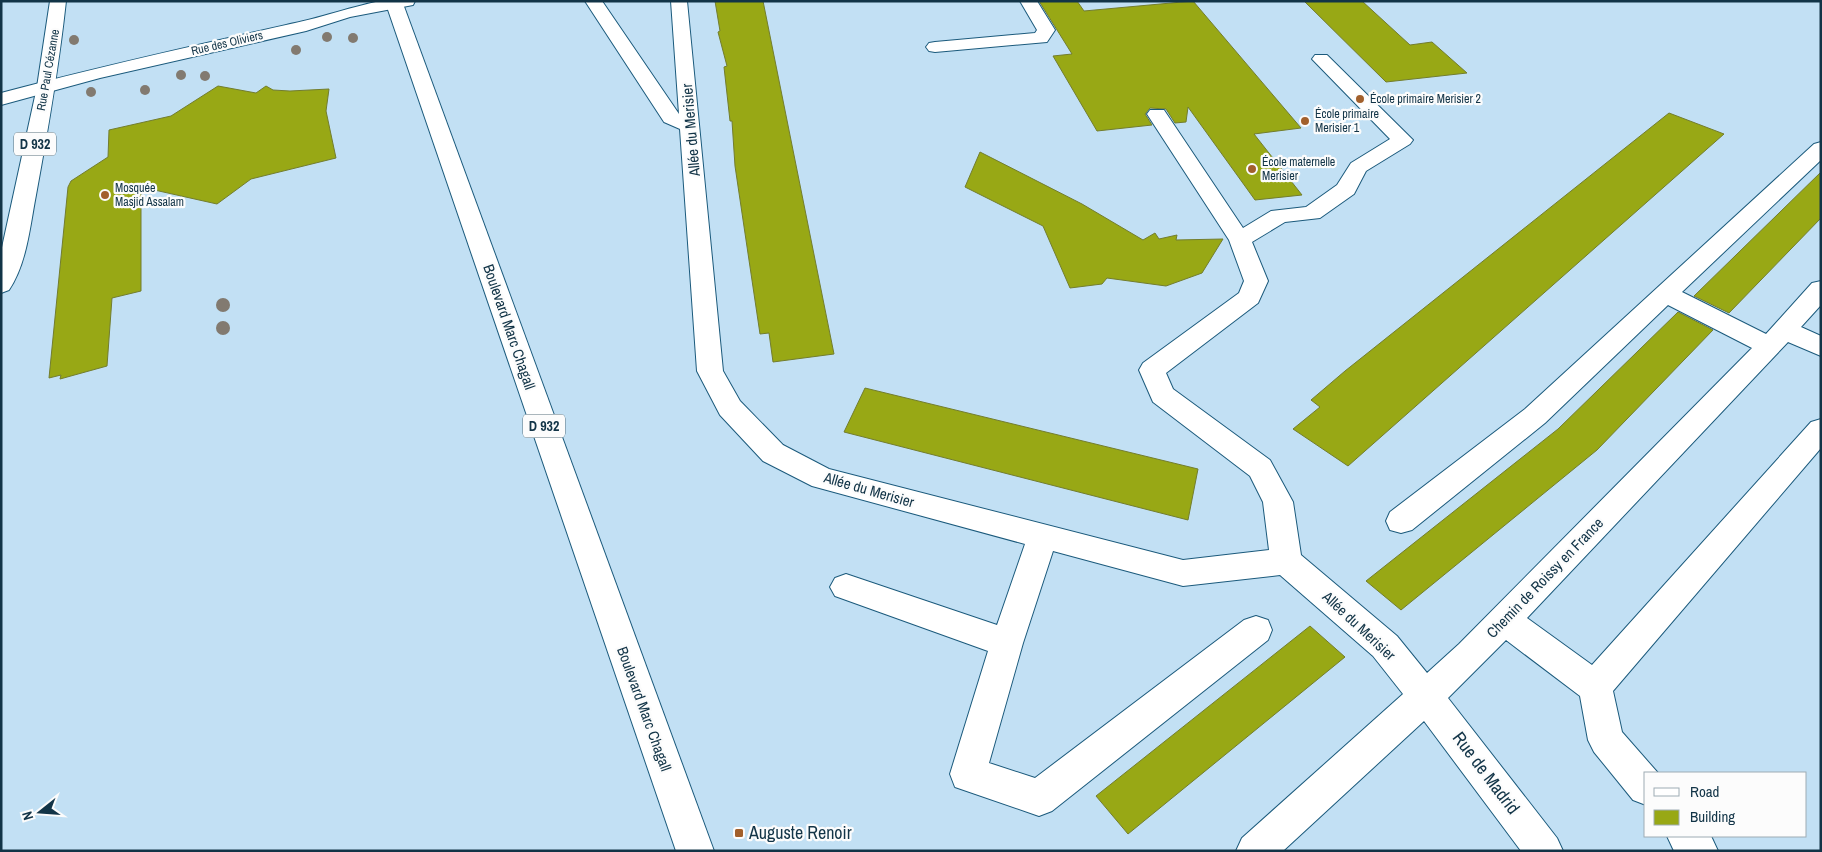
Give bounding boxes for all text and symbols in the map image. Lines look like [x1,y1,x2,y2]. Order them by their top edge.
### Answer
street label: Rue des Oliviers [189,27,265,59]
street label: Rue Paul Cézanne [33,28,63,112]
street label: Allée du Merisier [676,83,705,178]
place label: École primaire Merisier 2 [1370,91,1481,107]
marker: École primaire Merisier 2 [1354,93,1366,105]
place label: École primaire Merisier 1 [1315,106,1379,136]
marker: École primaire Merisier 1 [1299,115,1311,127]
road number: D 932 [14,132,56,156]
place label: École maternelle Merisier [1262,154,1335,184]
marker: École maternelle Merisier [1246,163,1258,175]
place label: Mosquée Masjid Assalam [115,180,184,210]
marker: Mosquée Masjid Assalam [99,189,111,201]
street label: Boulevard Marc Chagall [478,261,541,392]
road number: D 932 [523,414,565,438]
street label: Allée du Merisier [821,466,917,512]
street label: Chemin de Roissy en France [1482,513,1608,642]
street label: Allée du Merisier [1317,586,1401,665]
street label: Boulevard Marc Chagall [612,644,677,774]
street label: Rue de Madrid [1447,726,1526,819]
legend [1644,772,1807,837]
text: Road [1690,781,1719,802]
north arrow [15,787,65,837]
text: Building [1690,806,1735,827]
text: N [18,809,37,822]
place label: Auguste Renoir [748,820,852,845]
marker: Auguste Renoir [733,827,745,839]

